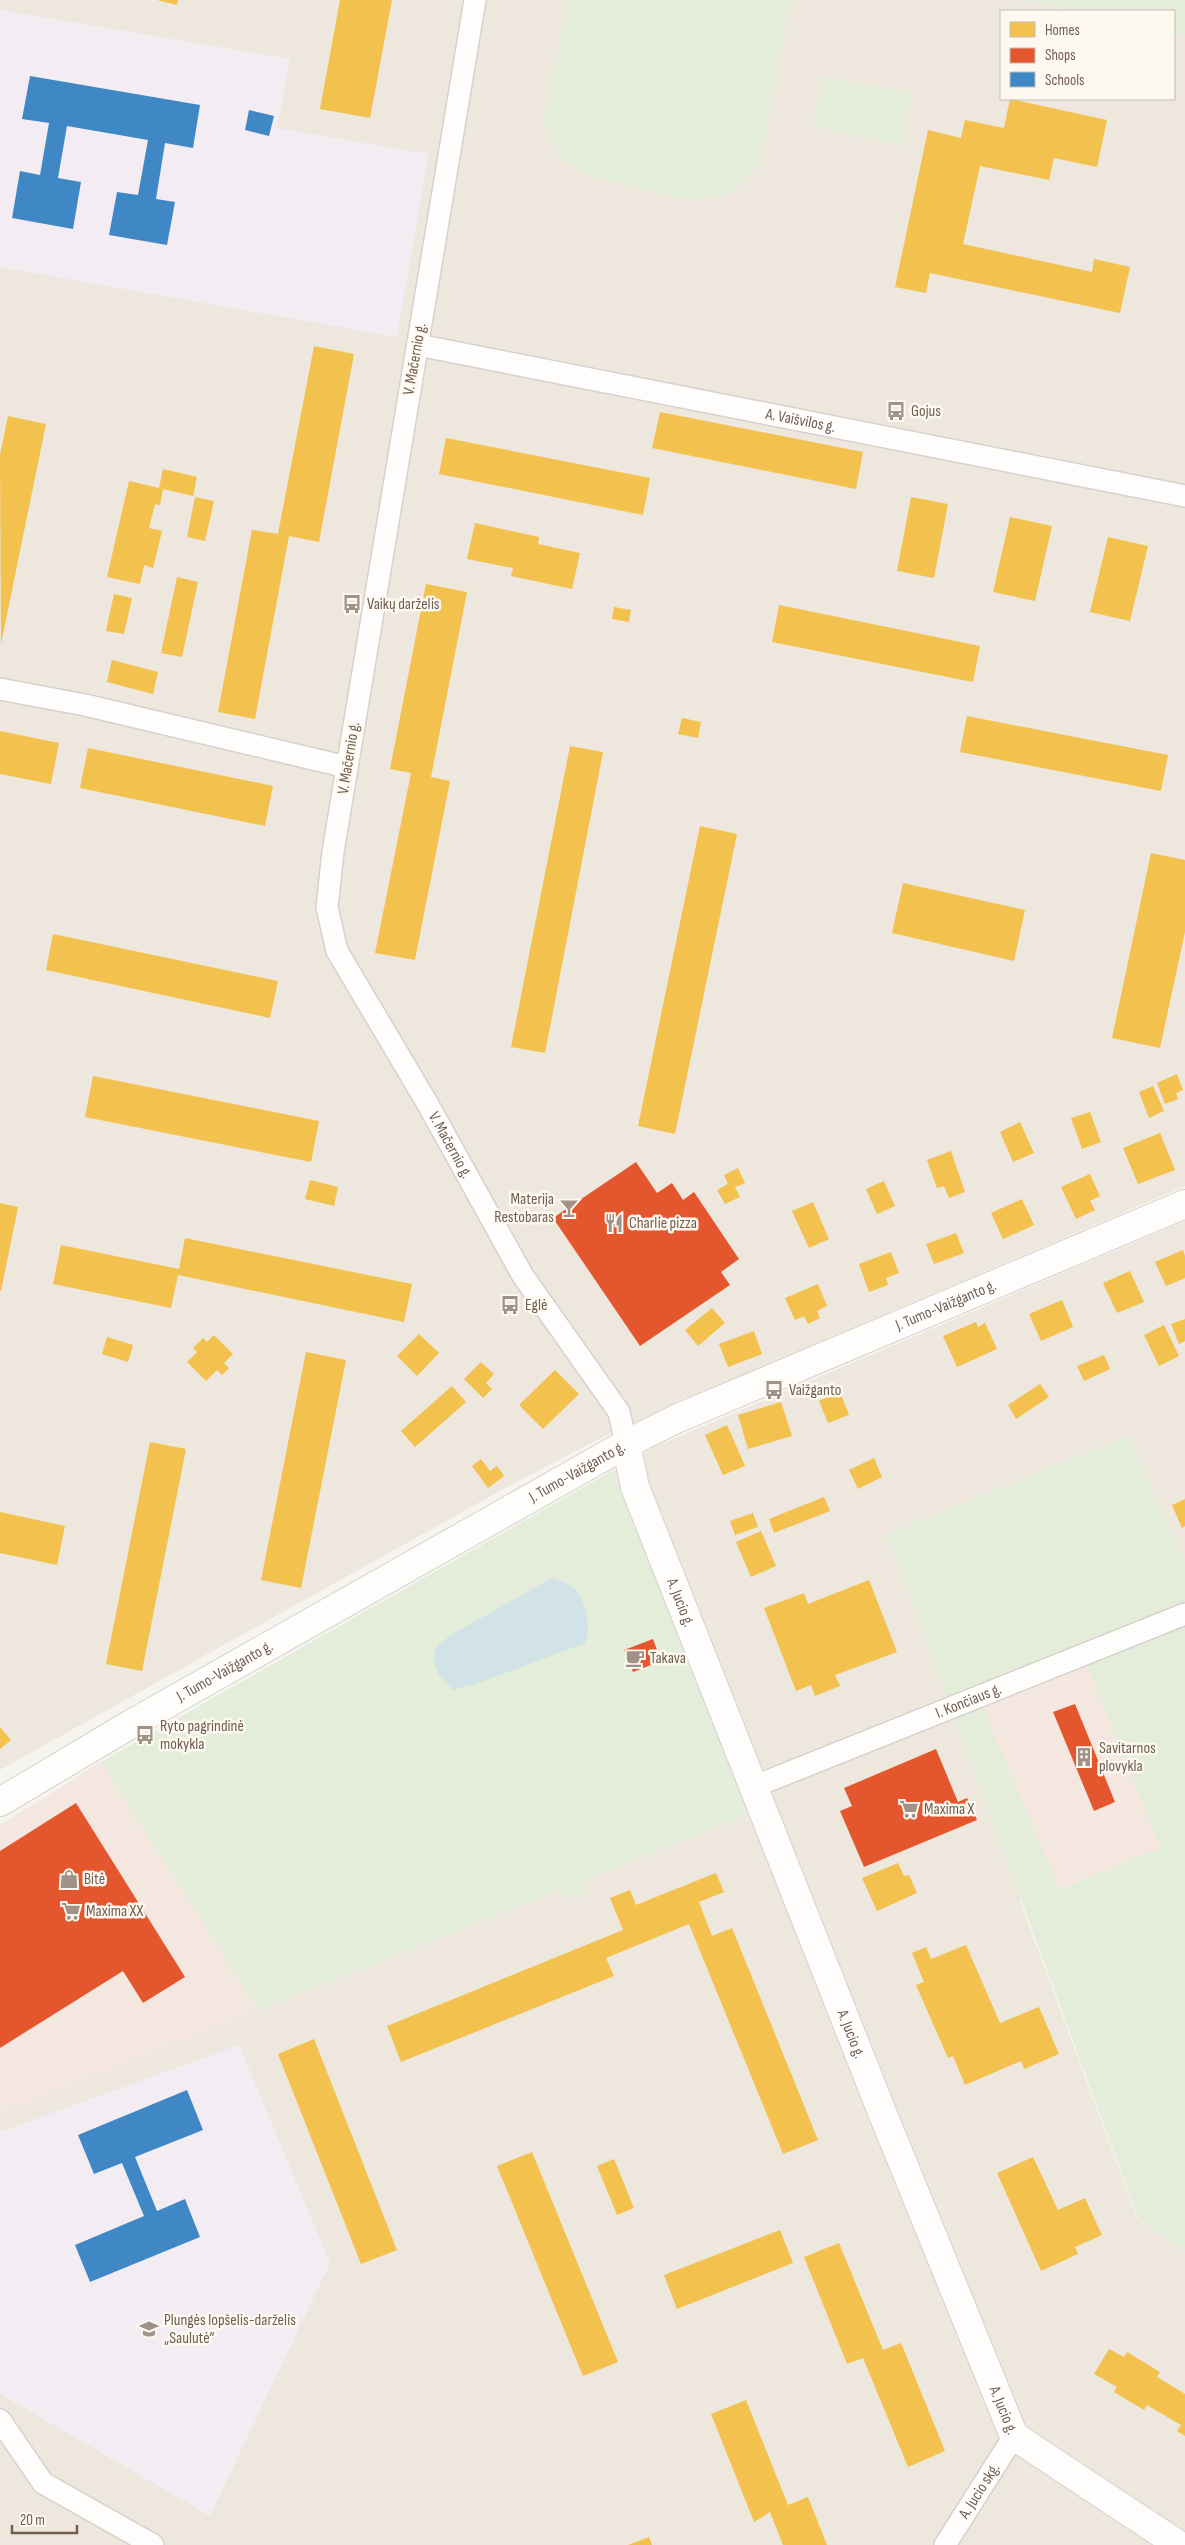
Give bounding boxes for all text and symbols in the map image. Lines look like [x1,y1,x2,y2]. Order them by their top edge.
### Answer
legend [1000,10,1175,100]
text: Homes [1045,21,1080,40]
text: Shops [1045,46,1076,65]
text: Schools [1045,71,1084,90]
street label: V. Mačernio g. [399,321,431,397]
bus stop icon: Gojus [885,400,907,422]
place label: Gojus [911,402,941,421]
street label: A. Vaišvilos g. [763,404,837,436]
bus stop icon: Vaikų darželis [341,593,363,615]
place label: Vaikų darželis [367,595,440,614]
street label: V. Mačernio g. [334,720,364,796]
street label: V. Mačernio g. [424,1109,476,1182]
place label: Materija Restobaras [494,1190,554,1227]
bar icon: Materija Restobaras [558,1197,580,1219]
restaurant icon: Charlie pizza [603,1212,625,1234]
place label: Charlie pizza [629,1214,697,1233]
street label: J. Tumo-Vaižganto g. [892,1275,999,1335]
bus stop icon: Eglė [499,1294,521,1316]
place label: Eglė [525,1296,547,1315]
bus stop icon: Vaižganto [763,1379,785,1401]
place label: Vaižganto [789,1381,841,1400]
street label: J. Tumo-Vaižganto g. [525,1437,629,1507]
street label: A. Jucio g. [662,1574,699,1629]
street label: J. Tumo-Vaižganto g. [172,1636,276,1706]
cafe icon: Takava [624,1647,646,1669]
place label: Takava [650,1649,686,1668]
street label: I. Končiaus g. [933,1679,1004,1722]
place label: Ryto pagrindinė mokykla [160,1717,244,1754]
bus stop icon: Ryto pagrindinė mokykla [134,1724,156,1746]
place label: Savitarnos plovykla [1099,1739,1156,1776]
building icon: Savitarnos plovykla [1073,1746,1095,1768]
supermarket icon: Maxima X [898,1798,920,1820]
place label: Maxima X [924,1800,975,1819]
shop icon: Bitė [58,1868,80,1890]
place label: Bitė [84,1870,105,1889]
supermarket icon: Maxima XX [60,1900,82,1922]
place label: Maxima XX [86,1902,144,1921]
street label: A. Jucio g. [833,2006,869,2061]
place label: Plungės lopšelis-darželis „Saulutė“ [164,2311,296,2348]
school or university icon: Plungės lopšelis-darželis „Saulutė“ [138,2318,160,2340]
street label: A. Jucio g. [985,2382,1022,2437]
street label: A. Jucio skg. [954,2460,1004,2523]
scale bar [12,2502,78,2534]
text: 20 m [20,2511,45,2530]

